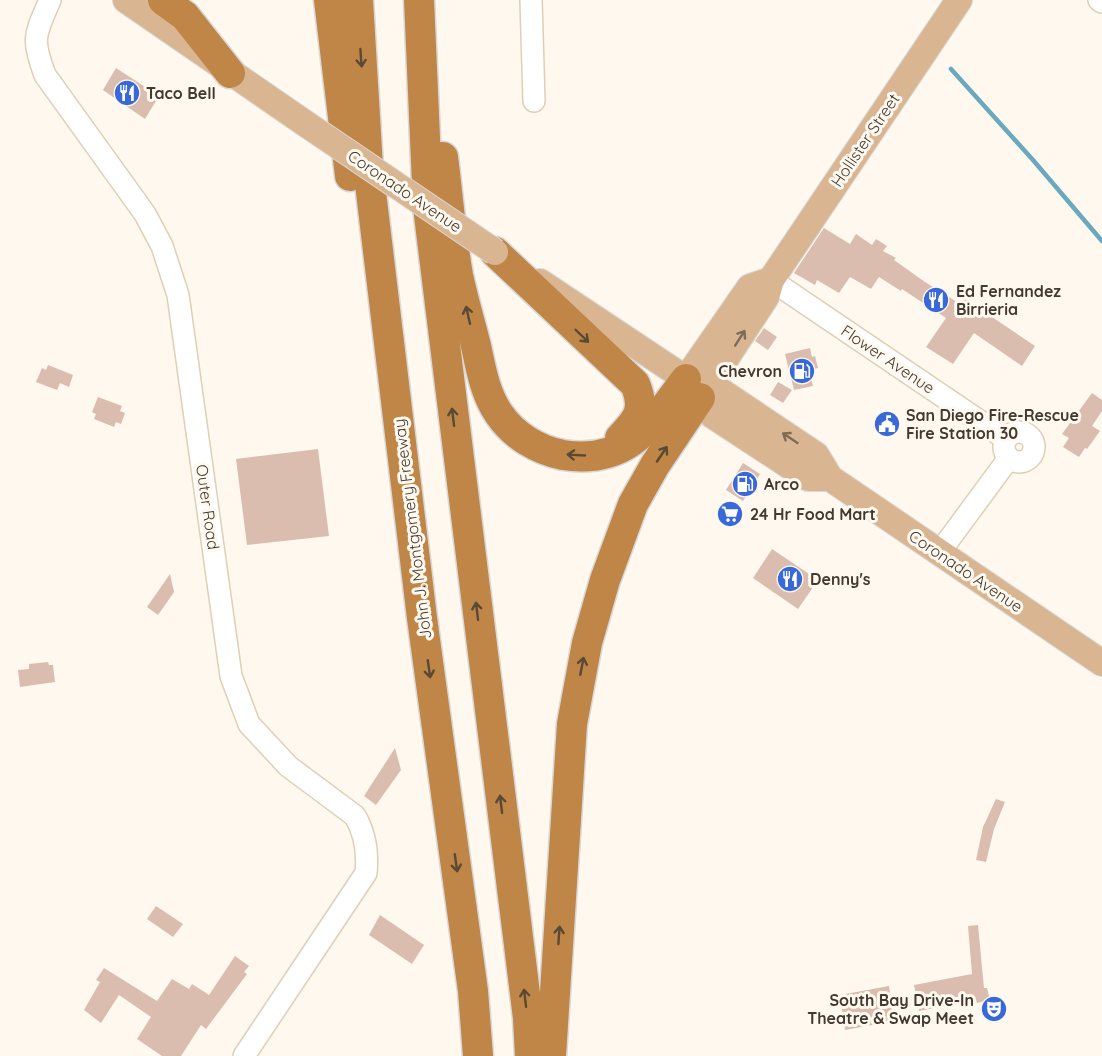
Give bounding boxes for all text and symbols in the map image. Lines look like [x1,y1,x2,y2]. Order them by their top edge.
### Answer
one-way arrow [356,48,367,68]
restaurant icon: Taco Bell [112,78,142,108]
place label: Taco Bell [146,83,216,103]
street label: Hollister Street [826,90,904,190]
street label: Coronado Avenue [344,146,466,236]
place label: Ed Fernandez Birrieria [956,281,1061,319]
restaurant icon: Ed Fernandez Birrieria [921,285,951,315]
one-way arrow [462,306,474,325]
street label: Flower Avenue [837,320,939,398]
one-way arrow [575,329,590,343]
one-way arrow [734,330,746,347]
fuel station icon: Chevron [787,356,817,386]
place label: Chevron [718,361,782,381]
place label: San Diego Fire-Rescue Fire Station 30 [906,405,1079,443]
one-way arrow [448,408,459,428]
public building icon: San Diego Fire-Rescue Fire Station 30 [872,409,902,439]
street label: John J. Montgomery Freeway [389,418,435,640]
one-way arrow [782,431,799,443]
one-way arrow [657,446,669,463]
one-way arrow [567,450,586,461]
street label: Outer Road [192,463,224,551]
fuel station icon: Arco [730,469,760,499]
place label: Arco [764,474,799,494]
supermarket icon: 24 Hr Food Mart [715,499,745,529]
place label: 24 Hr Food Mart [750,504,876,524]
street label: Coronado Avenue [905,526,1027,616]
restaurant icon: Denny's [775,564,805,594]
place label: Denny's [810,569,871,589]
one-way arrow [472,601,483,621]
one-way arrow [577,657,588,677]
one-way arrow [424,659,435,679]
one-way arrow [496,795,507,815]
one-way arrow [450,852,461,872]
one-way arrow [553,925,564,945]
one-way arrow [520,988,531,1008]
place label: South Bay Drive-In Theatre & Swap Meet [807,990,974,1028]
theatre icon: South Bay Drive-In Theatre & Swap Meet [979,994,1009,1024]

